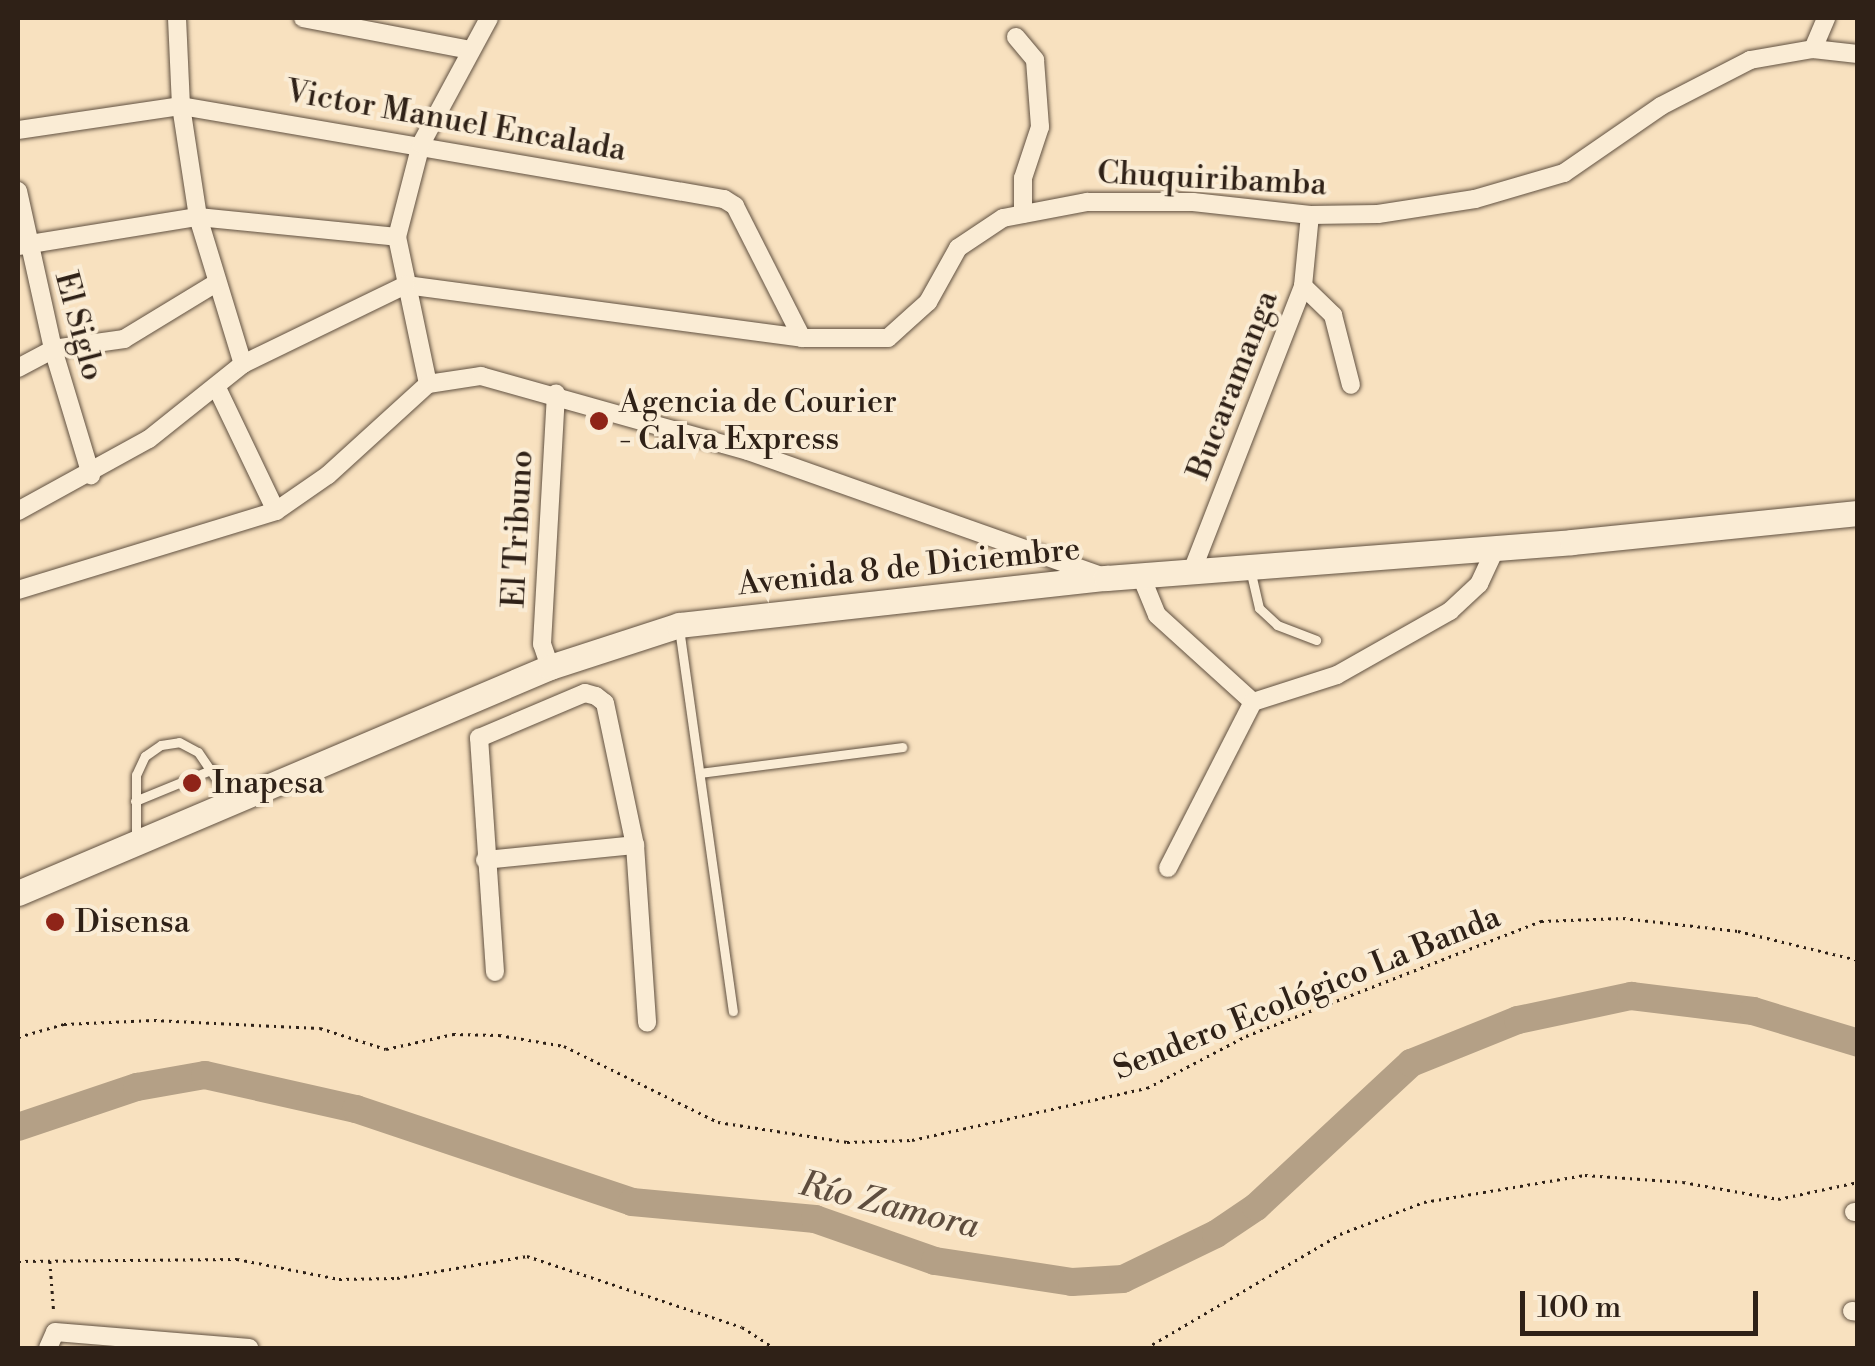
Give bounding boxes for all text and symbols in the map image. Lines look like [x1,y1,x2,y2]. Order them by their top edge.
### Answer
street label: Victor Manuel Encalada [283,72,629,170]
street label: Chuquiribamba [1096,154,1328,204]
street label: El Siglo [46,267,112,385]
street label: Bucaramanga [1179,285,1287,485]
place label: Agencia de Courier - Calva Express [619,384,897,459]
marker: Agencia de Courier - Calva Express [588,410,610,432]
street label: El Tribuno [495,449,541,609]
street label: Avenida 8 de Diciembre [736,530,1082,604]
place label: Inapesa [212,764,324,802]
marker: Inapesa [181,772,203,794]
street label: Sendero Ecológico La Banda [1108,898,1506,1088]
place label: Disensa [75,903,190,941]
marker: Disensa [44,911,66,933]
water label: Río Zamora [795,1163,983,1249]
scale bar [1525,1271,1762,1333]
text: 100 m [1537,1289,1621,1327]

